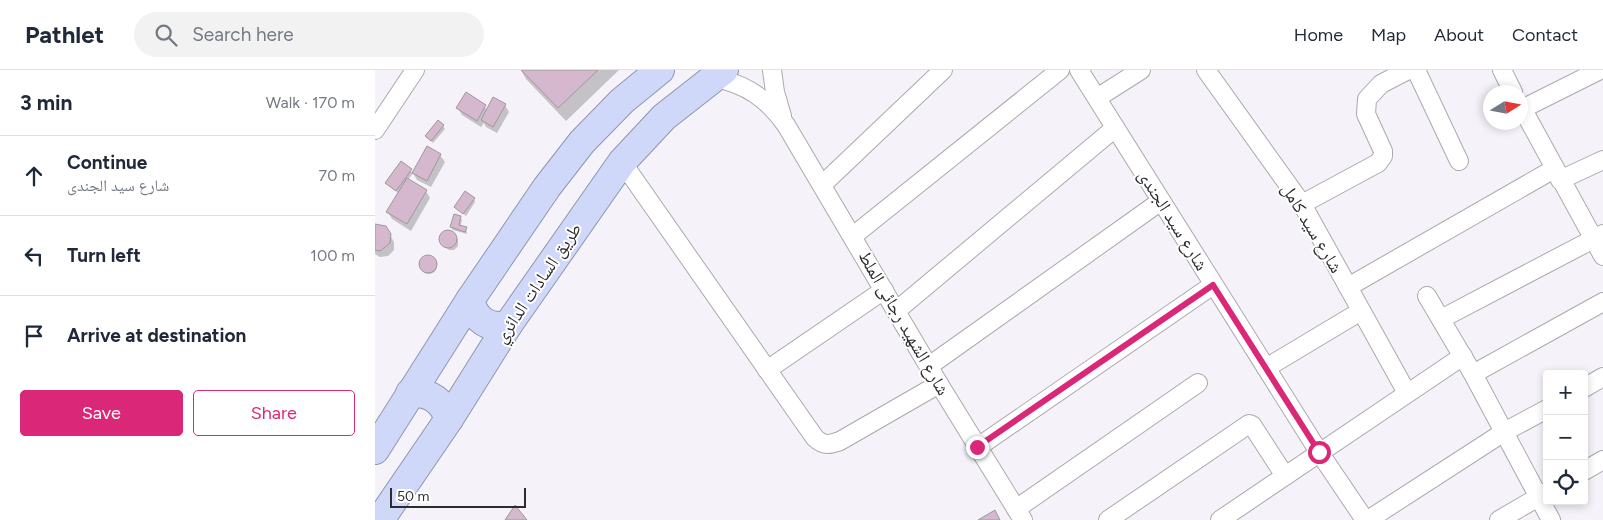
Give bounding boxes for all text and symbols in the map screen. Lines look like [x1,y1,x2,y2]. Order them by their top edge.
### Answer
search box [134,12,484,57]
text: Pathlet [25,20,104,49]
icon: search [152,21,180,49]
text: Search here [192,23,294,46]
text: Home [1294,24,1343,46]
text: Map [1371,24,1406,46]
text: About [1434,24,1484,46]
text: Contact [1512,24,1578,46]
north arrow [1483,85,1528,130]
text: 3 min [20,90,72,115]
text: Walk · 170 m [266,93,355,112]
text: Continue [67,151,147,174]
icon: ahead [20,162,48,190]
street label: شارع سيد الجندى [1133,165,1213,275]
text: 70 m [319,166,355,185]
text: شارع سيد الجندى [67,176,169,195]
street label: شارع سيد كامل [1277,179,1347,277]
street label: طريق السادات الدائري [490,219,589,349]
icon: left [20,242,48,270]
text: Turn left [67,244,141,267]
text: 100 m [310,246,355,265]
street label: شارع الشهيد رجائى الملط [854,247,954,399]
icon: arrive [20,322,48,350]
text: Arrive at destination [67,324,246,347]
map controls [1543,370,1588,505]
button: + [1543,370,1588,415]
button: Save [20,390,183,436]
button: Share [193,390,355,436]
button: − [1543,415,1588,460]
route end [966,436,989,459]
route start [1308,441,1331,464]
button: locate [1543,460,1588,505]
scale bar [390,485,526,508]
text: 50 m [397,488,429,505]

